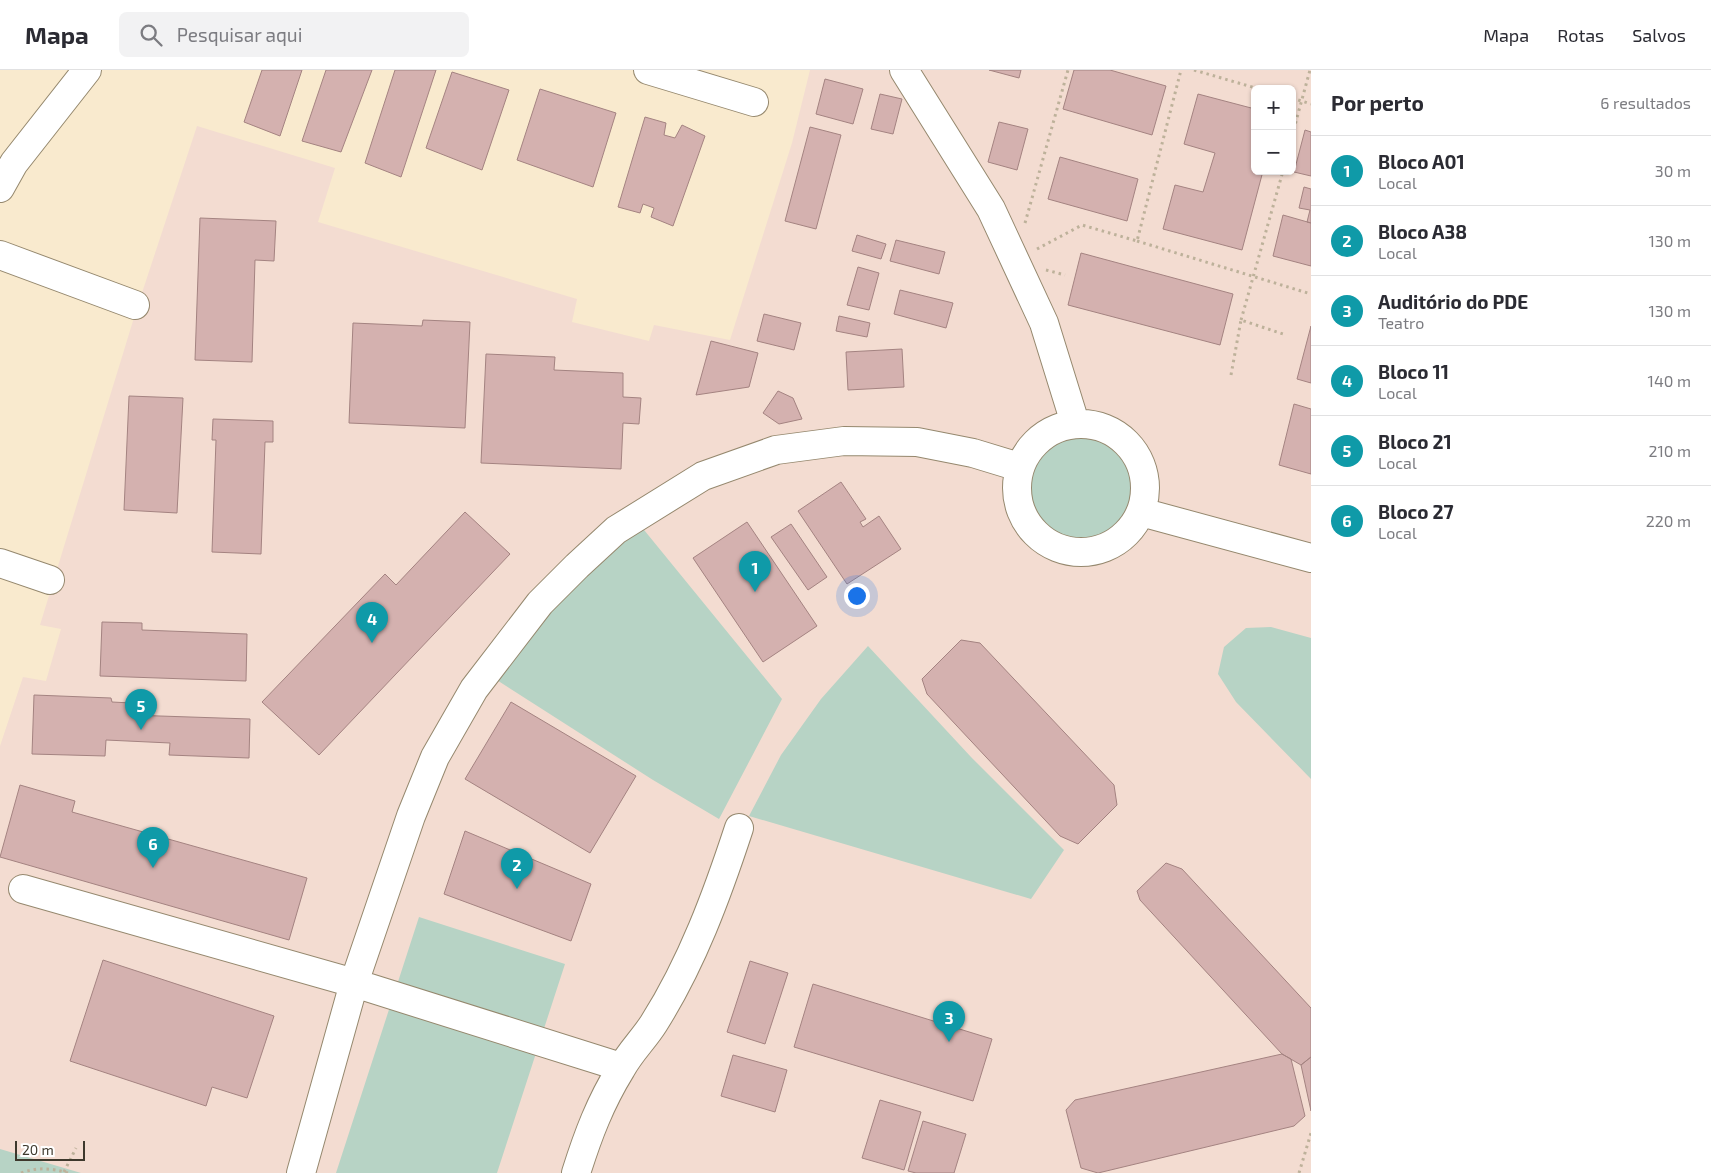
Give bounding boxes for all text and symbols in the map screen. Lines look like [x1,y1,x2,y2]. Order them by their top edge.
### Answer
search box [119,12,469,57]
text: Mapa [25,20,89,49]
icon: search [137,21,165,49]
text: Pesquisar aqui [177,23,302,46]
text: Mapa [1483,24,1529,46]
text: Rotas [1557,24,1604,46]
text: Salvos [1632,24,1686,46]
map controls [1251,85,1296,175]
button: + [1251,85,1296,130]
text: Por perto [1331,90,1424,115]
text: 6 resultados [1600,93,1691,112]
button: − [1251,130,1296,175]
text: Bloco A01 [1378,150,1465,173]
text: 1 [1344,161,1350,180]
text: 30 m [1655,161,1691,180]
text: Local [1378,173,1417,192]
text: Bloco A38 [1378,220,1467,243]
text: 2 [1342,231,1352,250]
text: 130 m [1649,231,1691,250]
text: Local [1378,243,1417,262]
text: Auditório do PDE [1378,290,1528,313]
text: 3 [1342,301,1352,320]
text: 130 m [1649,301,1691,320]
text: Teatro [1378,313,1424,332]
text: Bloco 11 [1378,360,1449,383]
text: 4 [1342,371,1352,390]
text: 140 m [1648,371,1691,390]
text: Local [1378,383,1417,402]
text: Bloco 21 [1378,430,1452,453]
text: 5 [1343,441,1351,460]
text: 210 m [1648,441,1691,460]
text: Local [1378,453,1417,472]
text: Bloco 27 [1378,500,1454,523]
text: 6 [1342,511,1352,530]
text: 220 m [1646,511,1691,530]
text: Local [1378,523,1417,542]
pin: 1 [739,551,771,592]
your location [844,583,870,609]
pin: 4 [356,602,388,643]
pin: 5 [125,689,157,730]
pin: 6 [137,827,169,868]
pin: 2 [501,848,533,889]
pin: 3 [933,1001,965,1042]
scale bar [15,1138,85,1161]
text: 20 m [22,1141,54,1158]

